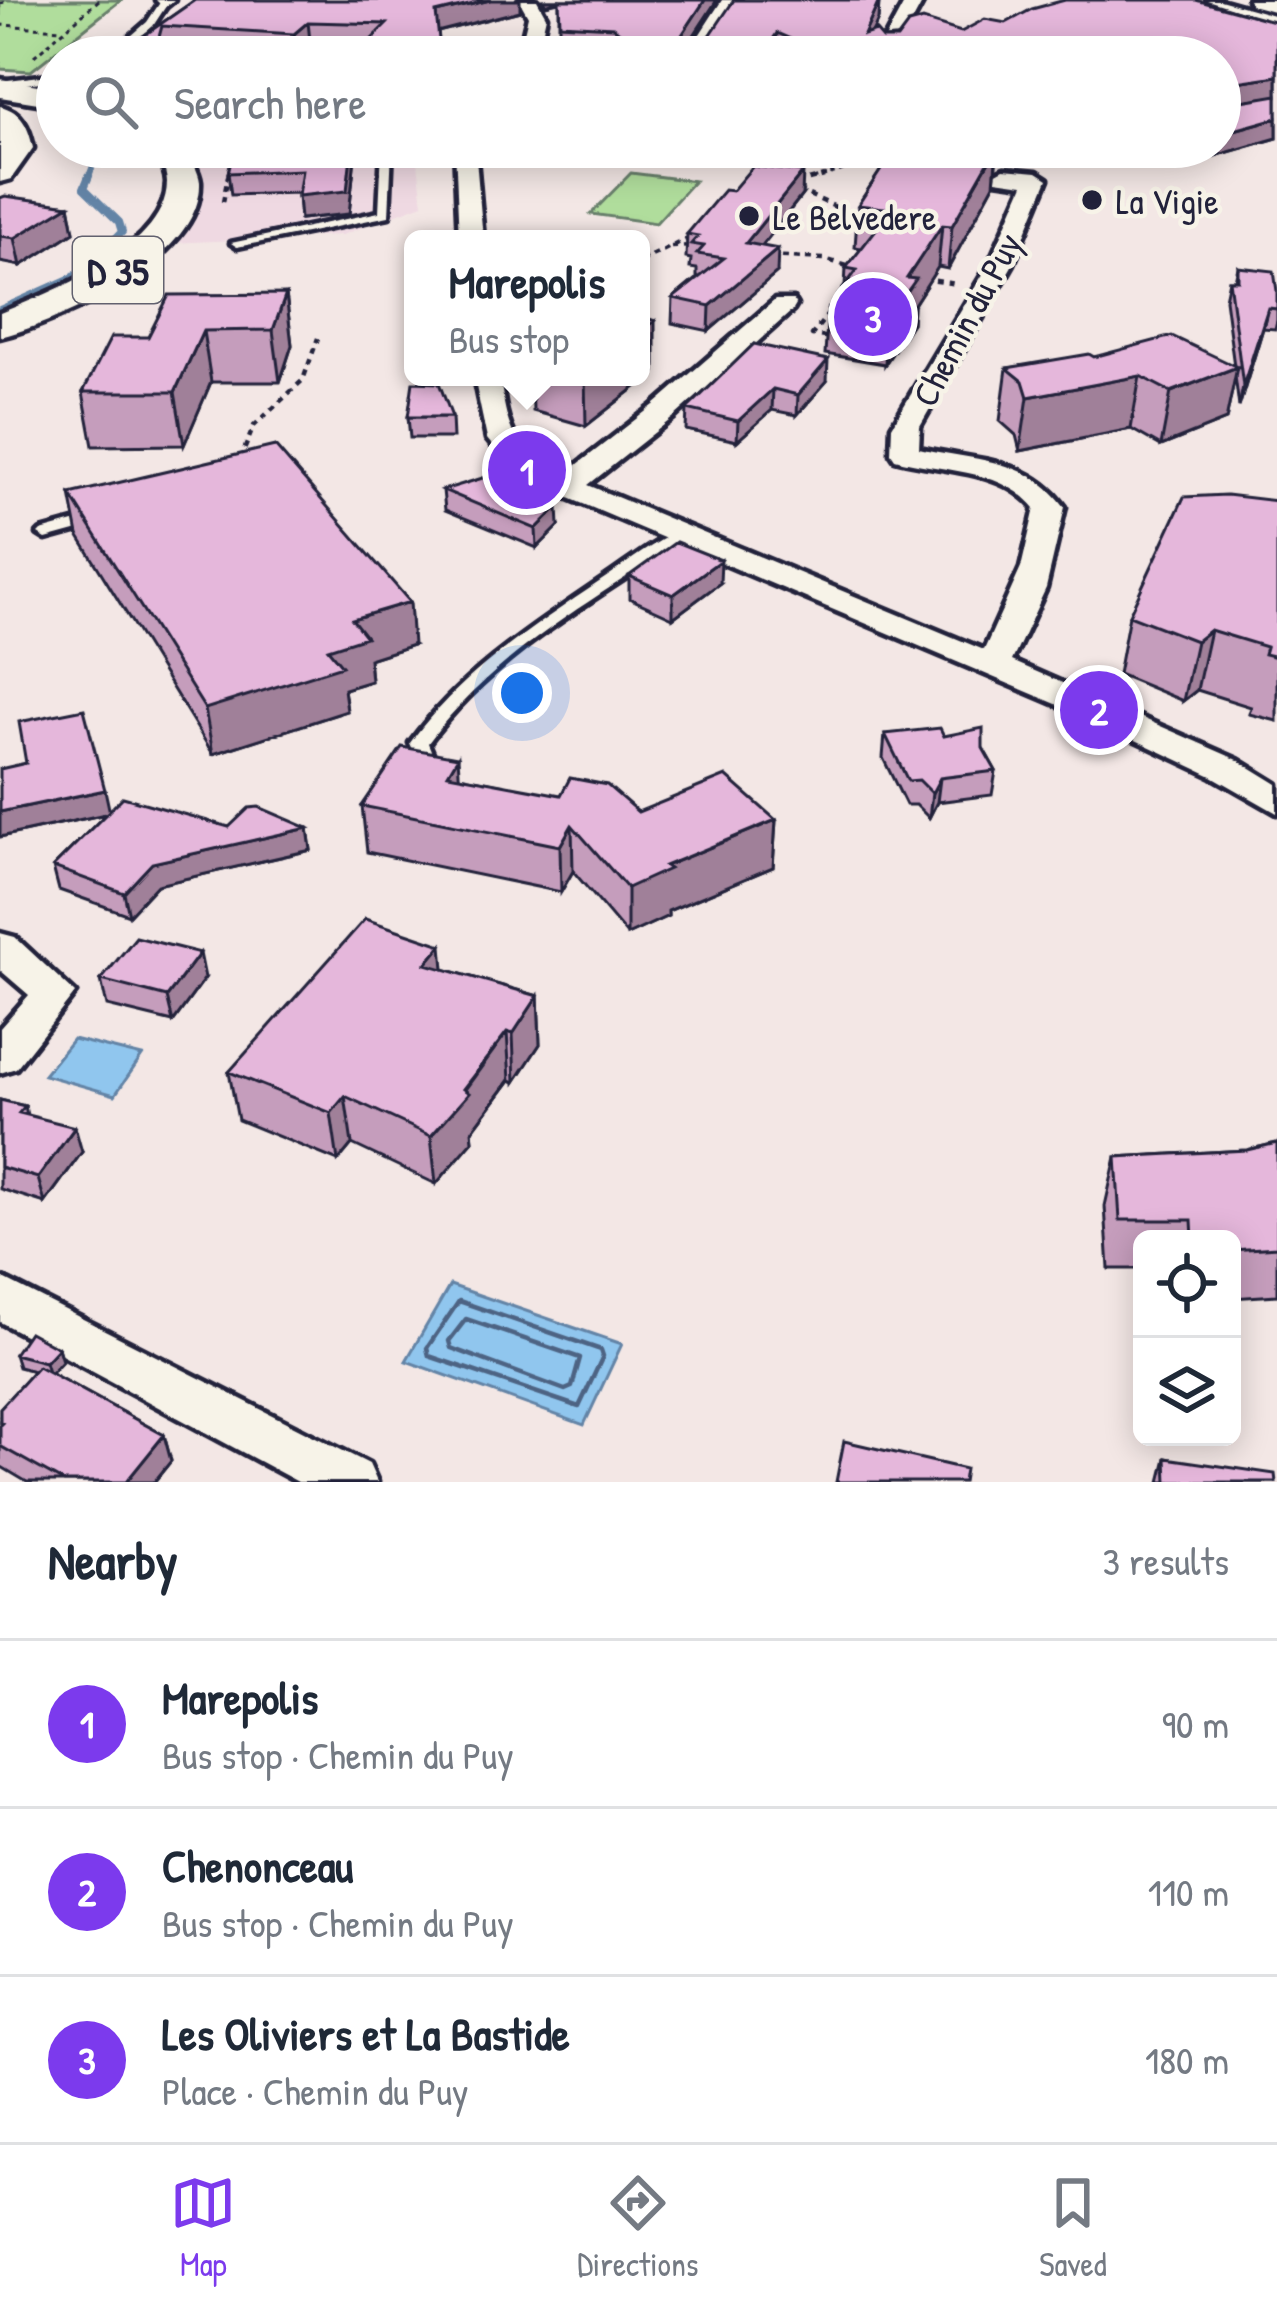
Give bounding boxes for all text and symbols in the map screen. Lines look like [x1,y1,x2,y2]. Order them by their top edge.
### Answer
search box [36,36,1241,168]
icon: search [78,69,144,135]
text: Search here [174,72,366,133]
place label: La Vigie [1116,176,1219,225]
marker: La Vigie [1079,187,1105,213]
place label: Le Belvedere [773,192,936,241]
marker: Le Belvedere [736,203,762,229]
street label: Chemin du Puy [900,224,1032,414]
popup [404,230,650,386]
road number: D 35 [73,237,163,303]
text: Marepolis [449,251,605,312]
pin: 3 [834,272,912,362]
text: Bus stop [449,312,569,365]
pin: 1 [488,425,566,515]
your location [492,663,552,723]
pin: 2 [1060,665,1138,755]
map controls [1133,1230,1241,1446]
button: locate [1133,1230,1241,1338]
button: layers [1133,1338,1241,1446]
text: Nearby [48,1526,178,1595]
text: 3 results [1103,1534,1229,1587]
text: Marepolis [162,1667,318,1728]
text: 1 [80,1697,94,1750]
text: 90 m [1162,1697,1229,1750]
text: Bus stop · Chemin du Puy [162,1728,514,1781]
text: Chenonceau [162,1835,353,1896]
text: 2 [78,1865,96,1918]
text: 110 m [1148,1865,1229,1918]
text: Bus stop · Chemin du Puy [162,1896,514,1949]
text: Les Oliviers et La Bastide [162,2003,570,2064]
text: 3 [78,2033,96,2086]
text: 180 m [1145,2033,1229,2086]
text: Place · Chemin du Puy [162,2064,469,2117]
tab: Map [170,2170,236,2286]
tab: Directions [577,2170,699,2286]
tab: Saved [1039,2170,1107,2286]

